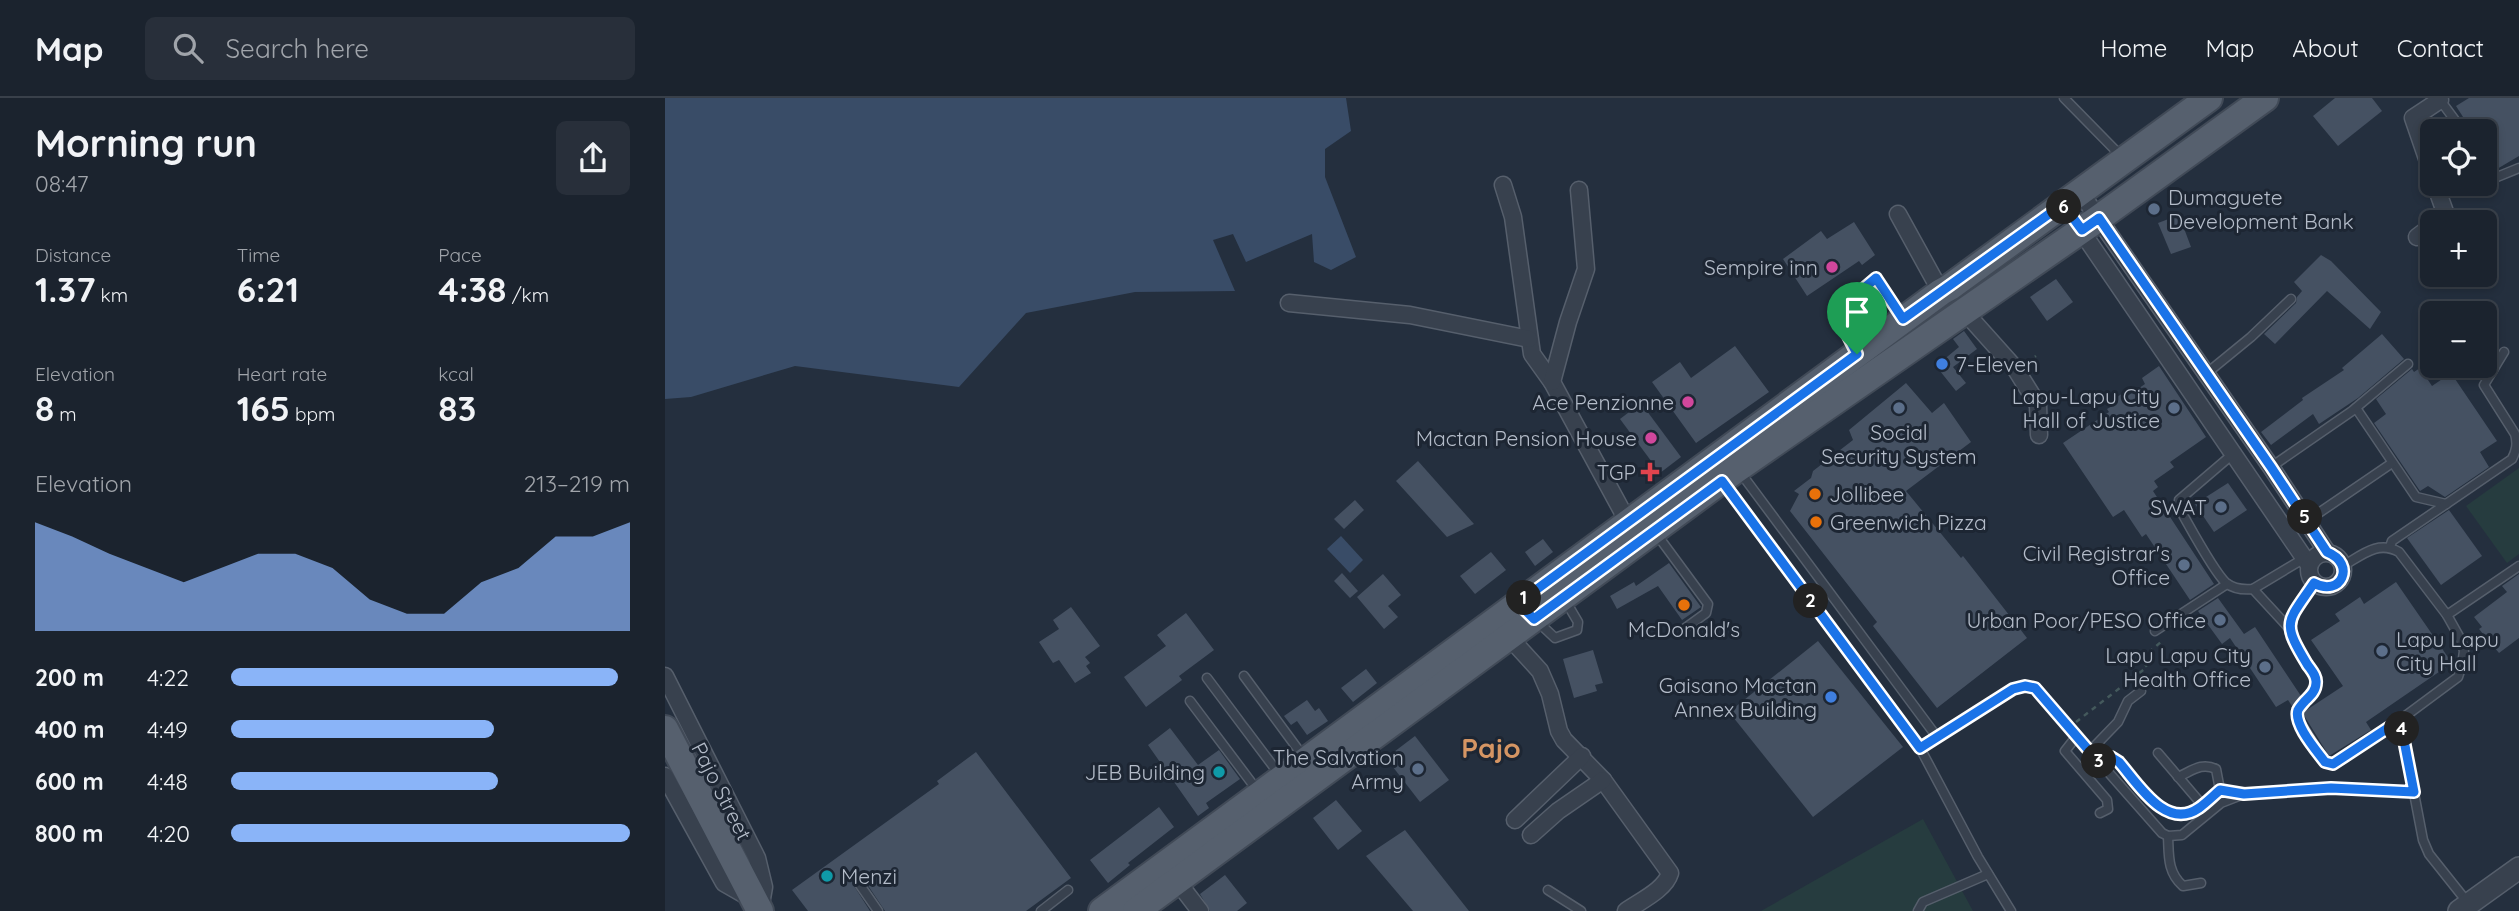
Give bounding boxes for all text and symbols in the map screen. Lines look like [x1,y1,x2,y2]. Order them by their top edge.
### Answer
search box [145,17,635,80]
text: Map [35,28,103,69]
icon: search [169,29,207,67]
text: Search here [225,32,369,65]
text: Home [2100,33,2167,63]
text: Map [2205,33,2254,63]
text: About [2292,33,2359,63]
text: Contact [2397,33,2484,63]
text: Morning run [35,119,257,167]
map controls [2420,119,2497,378]
button: locate [2420,119,2497,196]
button: share [556,121,630,195]
text: 08:47 [35,169,89,198]
place label: Dumaguete Development Bank [2168,184,2354,234]
pin: 6 [2047,190,2081,224]
text: 6 [2058,194,2069,218]
marker: Dumaguete Development Bank [2146,201,2162,217]
button: + [2420,210,2497,287]
text: Distance [35,243,111,267]
text: Time [237,243,280,267]
text: Pace [438,243,482,267]
place label: Sempire inn [1704,254,1818,280]
marker: Sempire inn [1824,259,1840,275]
text: 1.37 [35,267,95,311]
text: 6:21 [237,267,299,311]
text: 4:38 [438,267,506,311]
pin [1827,282,1887,354]
text: km [95,283,128,307]
text: /km [506,283,549,307]
icon: arrive [1838,293,1876,331]
button: − [2420,301,2497,378]
place label: 7-Eleven [1956,351,2038,377]
marker: 7-Eleven [1934,356,1950,372]
text: Elevation [35,362,115,386]
text: Heart rate [237,362,327,386]
text: kcal [438,362,474,386]
place label: Lapu-Lapu City Hall of Justice [2012,383,2160,433]
text: 8 [35,386,54,430]
text: 165 [237,386,290,430]
text: 83 [438,386,476,430]
place label: Ace Penzionne [1532,389,1674,415]
marker: Ace Penzionne [1680,394,1696,410]
marker: Social Security System [1891,400,1907,416]
marker: Lapu-Lapu City Hall of Justice [2166,400,2182,416]
text: m [54,402,77,426]
text: bpm [290,402,335,426]
place label: Social Security System [1821,419,1977,469]
place label: Mactan Pension House [1416,425,1637,451]
marker: Mactan Pension House [1643,430,1659,446]
place label: TGP [1597,459,1636,485]
marker: TGP [1642,464,1658,480]
text: Elevation [35,469,132,498]
text: 213–219 m [524,469,630,498]
place label: Jollibee [1829,481,1904,507]
marker: Jollibee [1807,486,1823,502]
place label: SWAT [2150,494,2207,520]
marker: SWAT [2213,499,2229,515]
pin: 5 [2287,500,2323,534]
text: 5 [2299,504,2310,528]
place label: Greenwich Pizza [1830,509,1987,535]
marker: Greenwich Pizza [1808,514,1824,530]
place label: Civil Registrar's Office [2023,540,2170,590]
marker: Civil Registrar's Office [2176,557,2192,573]
pin: 1 [1507,580,1541,616]
pin: 2 [1793,584,1829,618]
text: 1 [1520,585,1527,609]
text: 2 [1805,588,1816,612]
marker: McDonald's [1676,597,1692,613]
place label: Urban Poor/PESO Office [1966,607,2206,633]
marker: Urban Poor/PESO Office [2212,612,2228,628]
place label: McDonald's [1628,616,1740,642]
place label: Lapu Lapu City Hall [2396,626,2499,676]
place label: Lapu Lapu City Health Office [2105,642,2251,692]
marker: Lapu Lapu City Hall [2374,643,2390,659]
marker: Lapu Lapu City Health Office [2257,659,2273,675]
text: 200 m [35,663,104,692]
text: 4:22 [147,663,189,692]
place label: Gaisano Mactan Annex Building [1659,672,1817,722]
marker: Gaisano Mactan Annex Building [1823,689,1839,705]
pin: 4 [2385,712,2419,746]
text: 400 m [35,715,104,744]
text: 4:49 [147,715,188,744]
text: 4 [2396,716,2407,740]
district label: Pajo [1461,730,1521,765]
street label: Pajo Street [686,738,758,844]
place label: The Salvation Army [1273,744,1404,794]
pin: 3 [2081,744,2117,778]
text: 3 [2093,748,2104,772]
place label: JEB Building [1084,759,1205,785]
marker: The Salvation Army [1410,761,1426,777]
marker: JEB Building [1211,764,1227,780]
text: 600 m [35,767,104,796]
text: 4:48 [147,767,188,796]
text: 800 m [35,819,104,848]
text: 4:20 [147,819,190,848]
place label: Menzi [841,863,897,889]
marker: Menzi [819,868,835,884]

